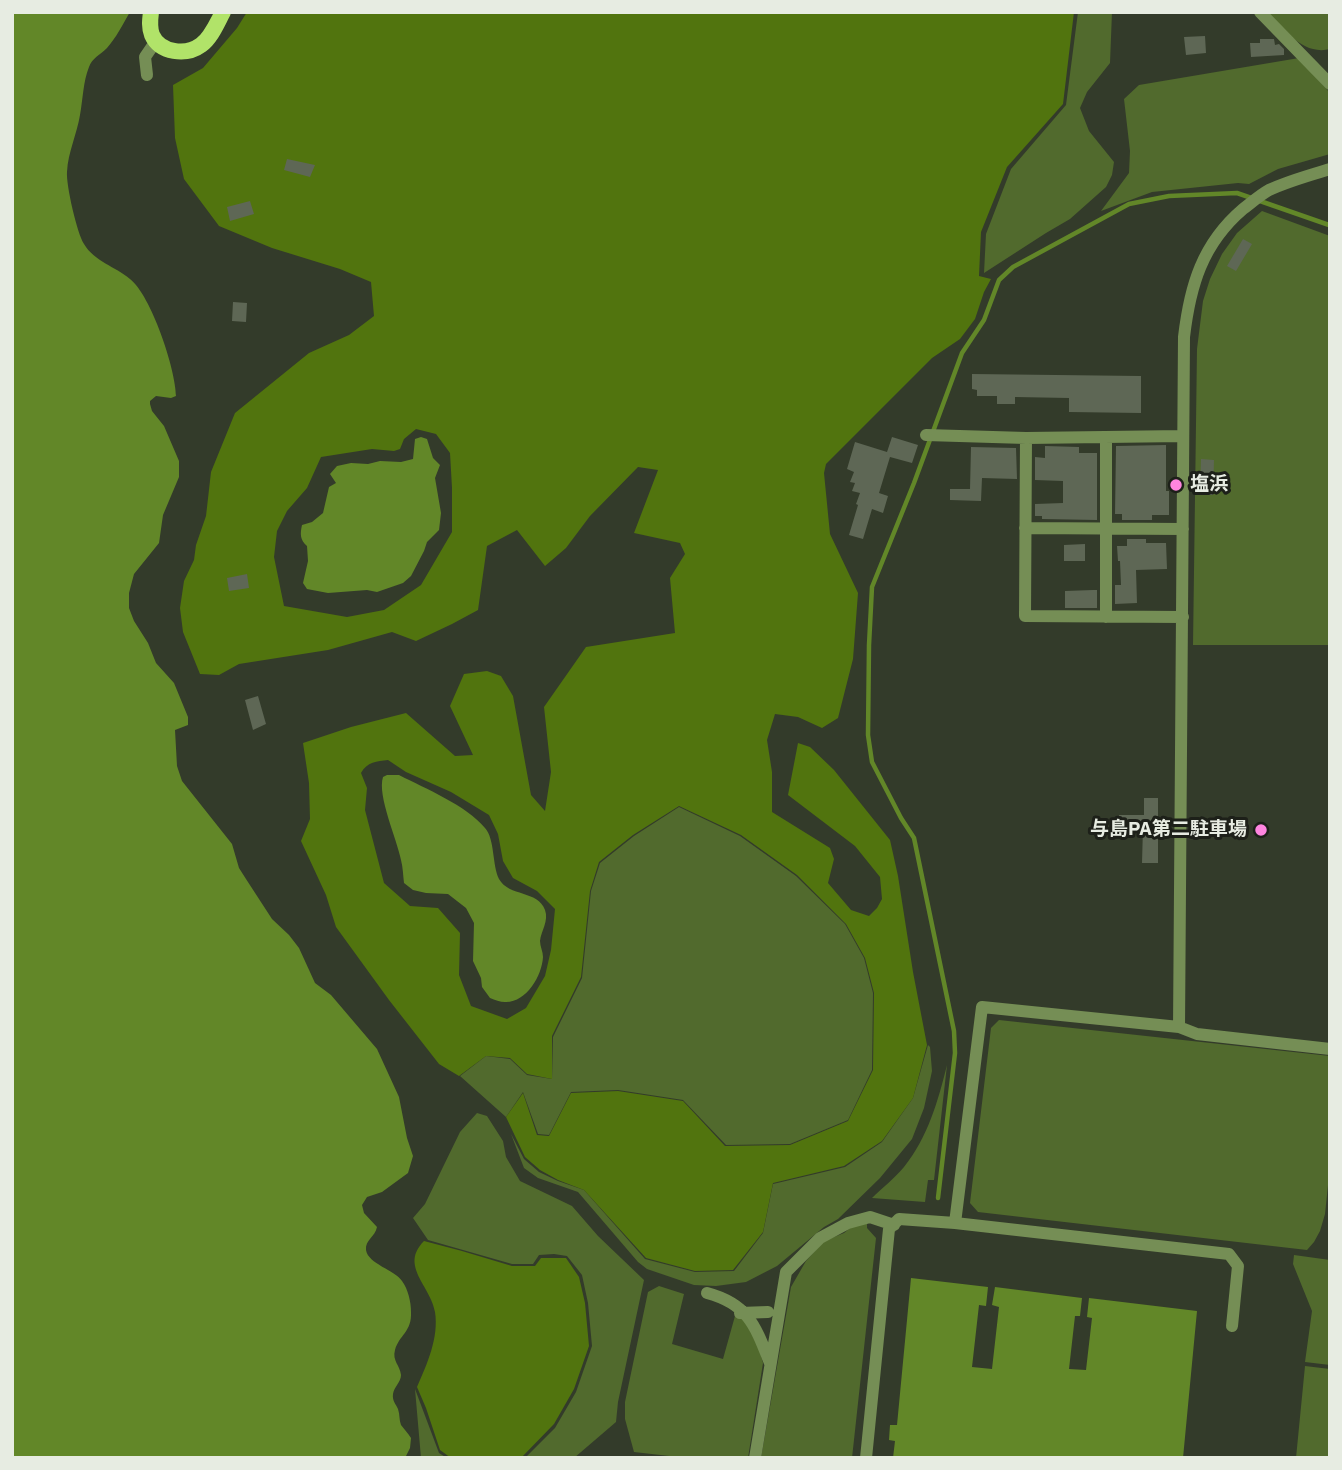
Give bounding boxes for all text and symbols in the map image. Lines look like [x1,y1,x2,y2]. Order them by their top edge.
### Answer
place label: 塩浜 [1190,474,1228,496]
marker: 塩浜 [1168,477,1184,493]
place label: 与島PA第二駐車場 [1090,819,1247,841]
marker: 与島PA第二駐車場 [1253,822,1269,838]

